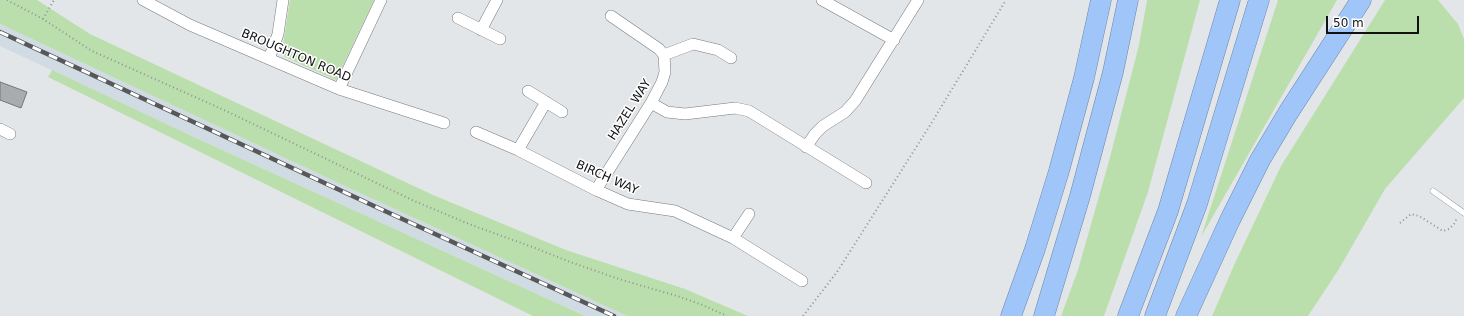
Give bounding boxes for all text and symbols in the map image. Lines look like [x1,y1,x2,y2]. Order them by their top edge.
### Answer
scale bar [1328,8,1421,34]
text: 50 m [1333,16,1364,30]
street label: BROUGHTON ROAD [239,26,353,86]
street label: HAZEL WAY [606,77,654,143]
street label: BIRCH WAY [574,158,640,198]

